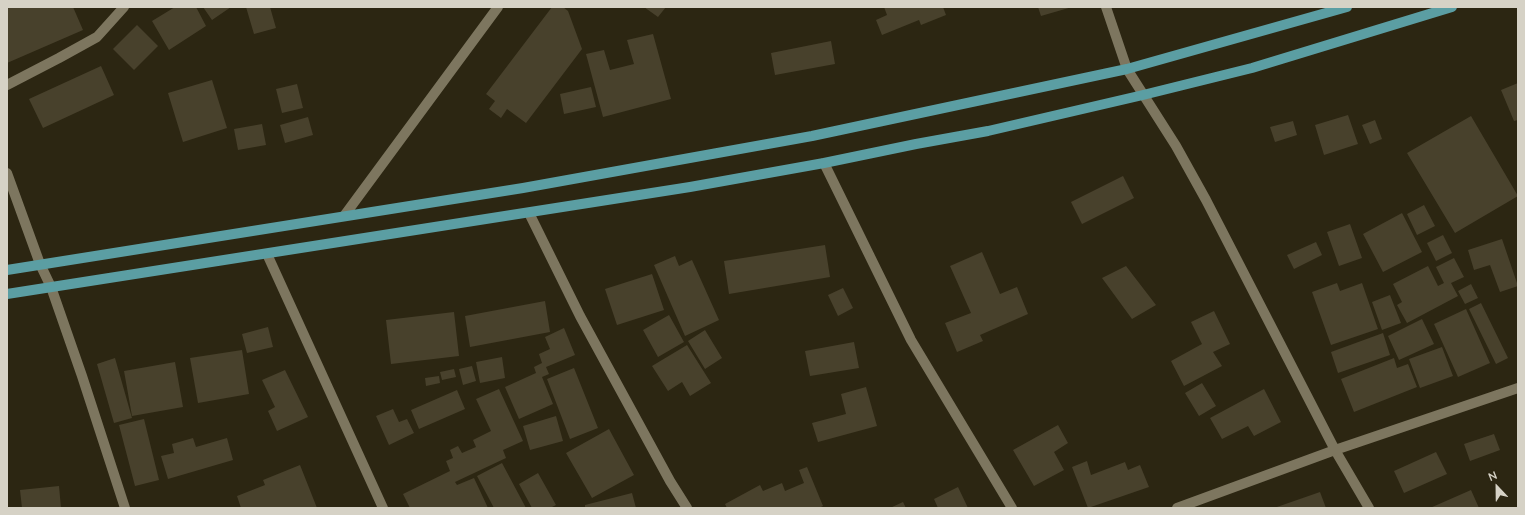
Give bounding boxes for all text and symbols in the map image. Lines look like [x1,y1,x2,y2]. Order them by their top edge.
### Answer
north arrow [1477,467,1517,507]
text: N [1486,468,1499,484]

